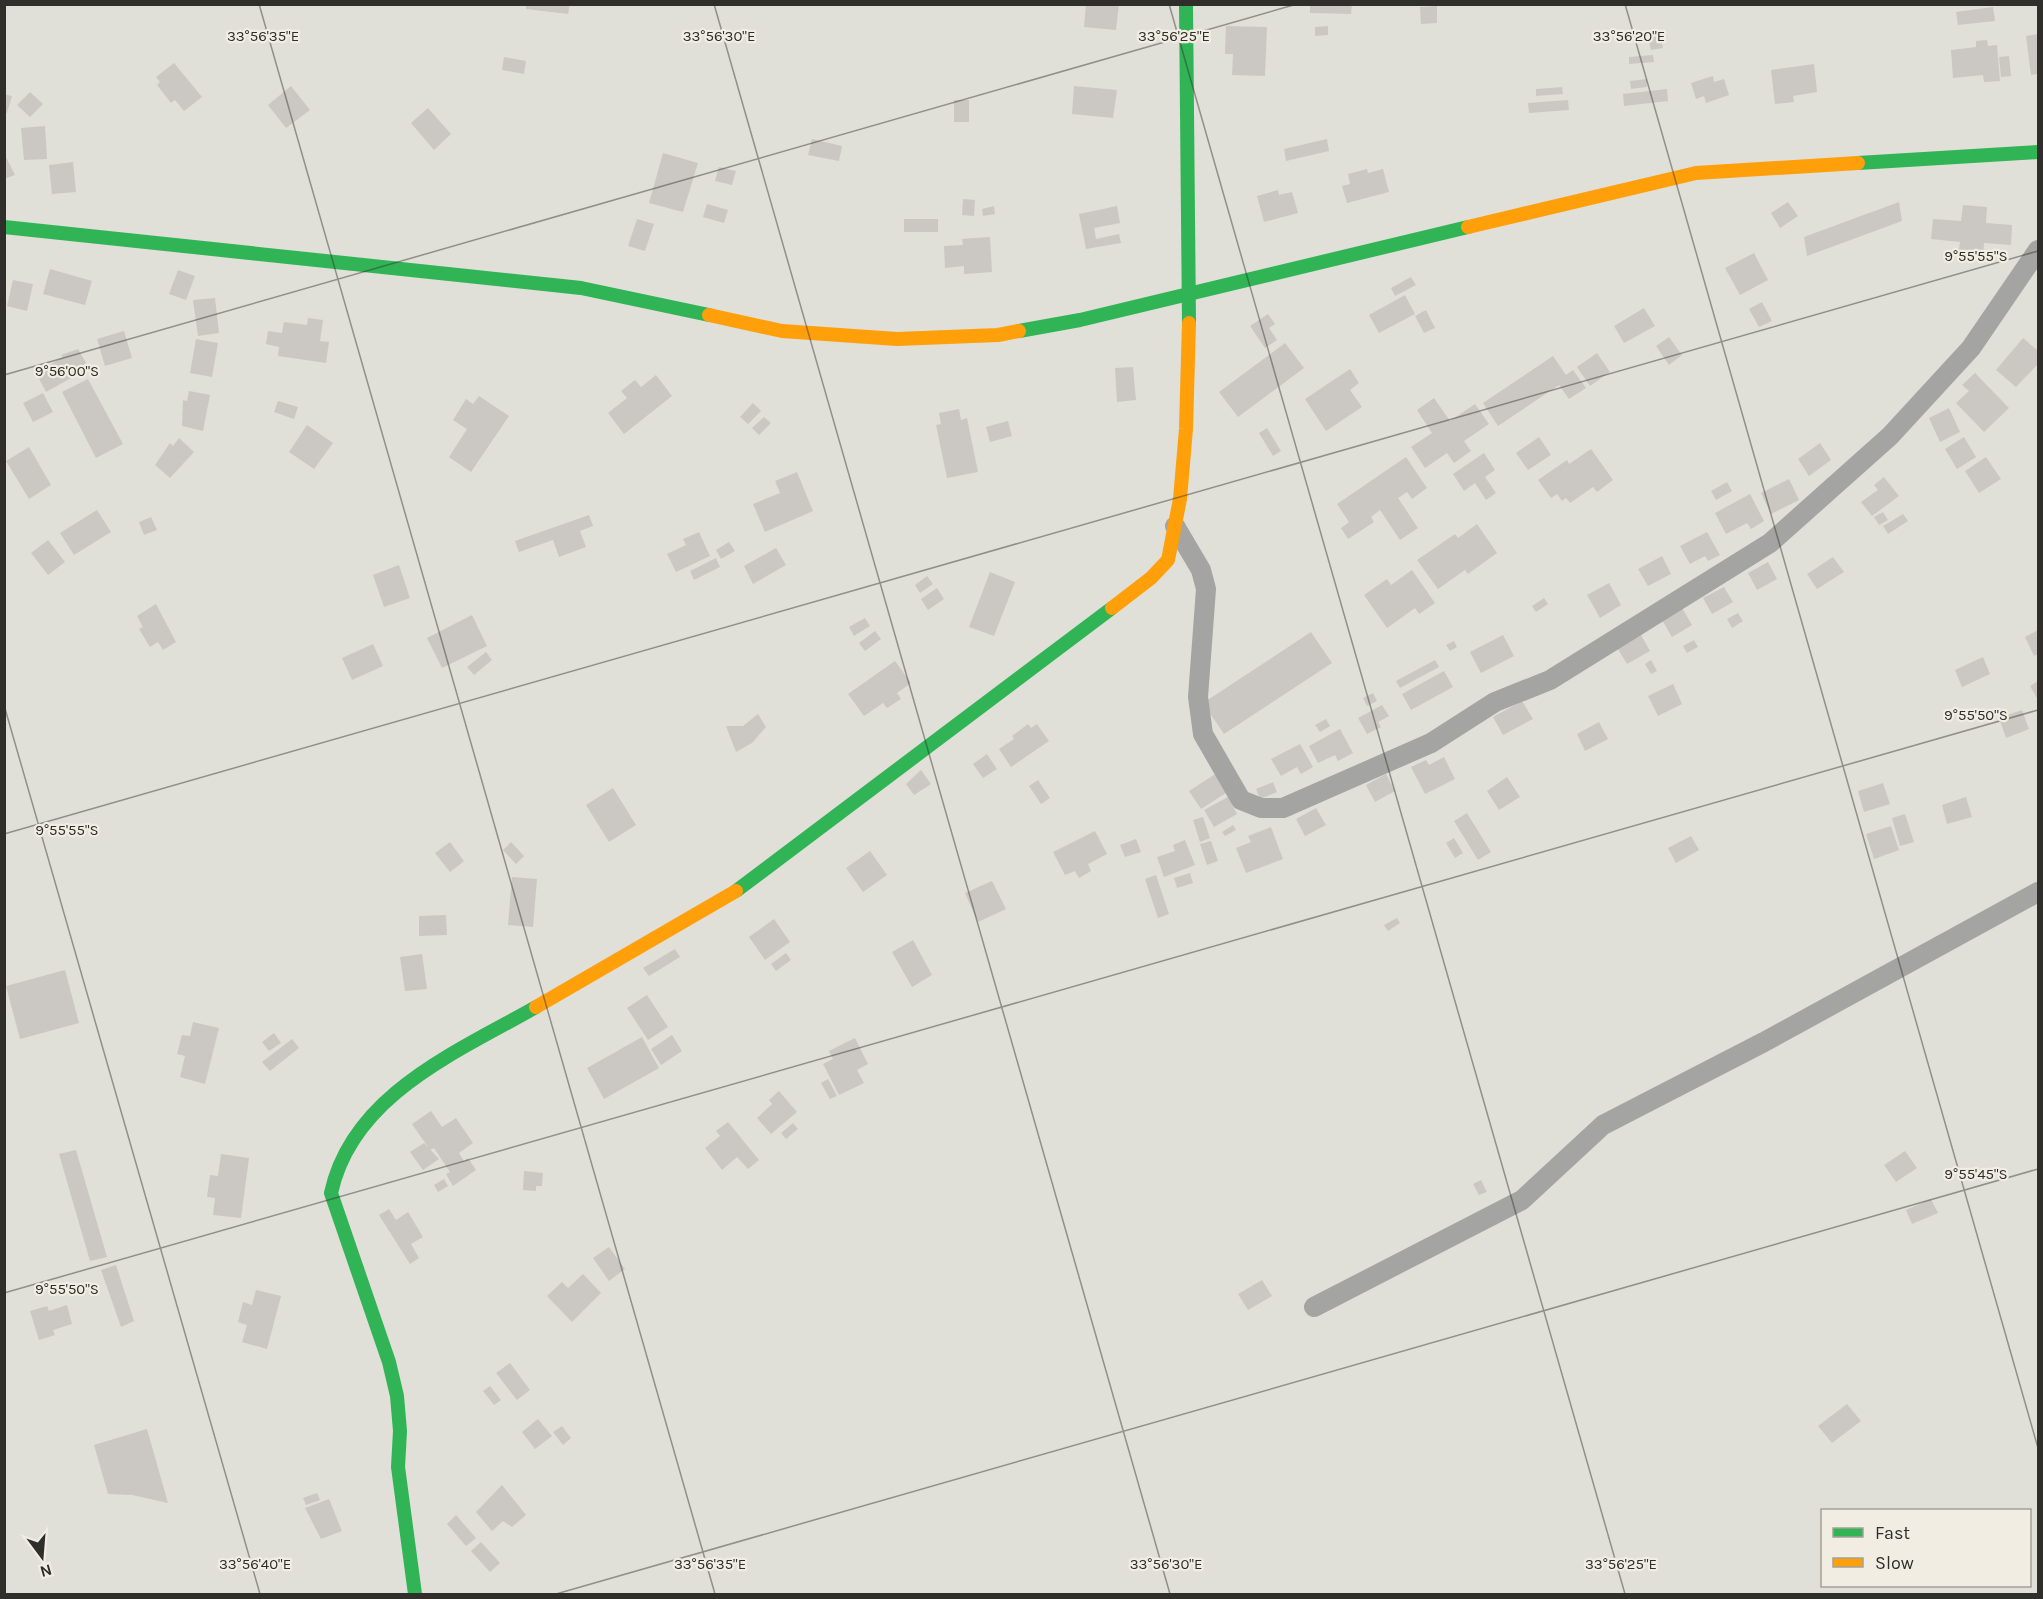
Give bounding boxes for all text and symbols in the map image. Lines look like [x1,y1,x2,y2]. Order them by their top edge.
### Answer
text: 33°56'35"E [227,27,299,45]
text: 33°56'30"E [683,27,755,45]
text: 33°56'25"E [1138,27,1210,45]
text: 33°56'20"E [1593,27,1665,45]
text: 9°55'55"S [1944,247,2008,265]
text: 9°56'00"S [35,362,99,380]
text: 9°55'50"S [1944,706,2008,724]
text: 9°55'55"S [35,821,99,839]
text: 9°55'45"S [1944,1165,2008,1183]
text: 9°55'50"S [35,1280,99,1298]
legend [1821,1509,2031,1587]
text: Fast [1875,1522,1910,1544]
north arrow [12,1527,72,1587]
text: Slow [1875,1552,1914,1574]
text: 33°56'40"E [219,1555,291,1573]
text: 33°56'35"E [674,1555,746,1573]
text: 33°56'30"E [1130,1555,1202,1573]
text: 33°56'25"E [1585,1555,1657,1573]
text: N [38,1560,54,1582]

